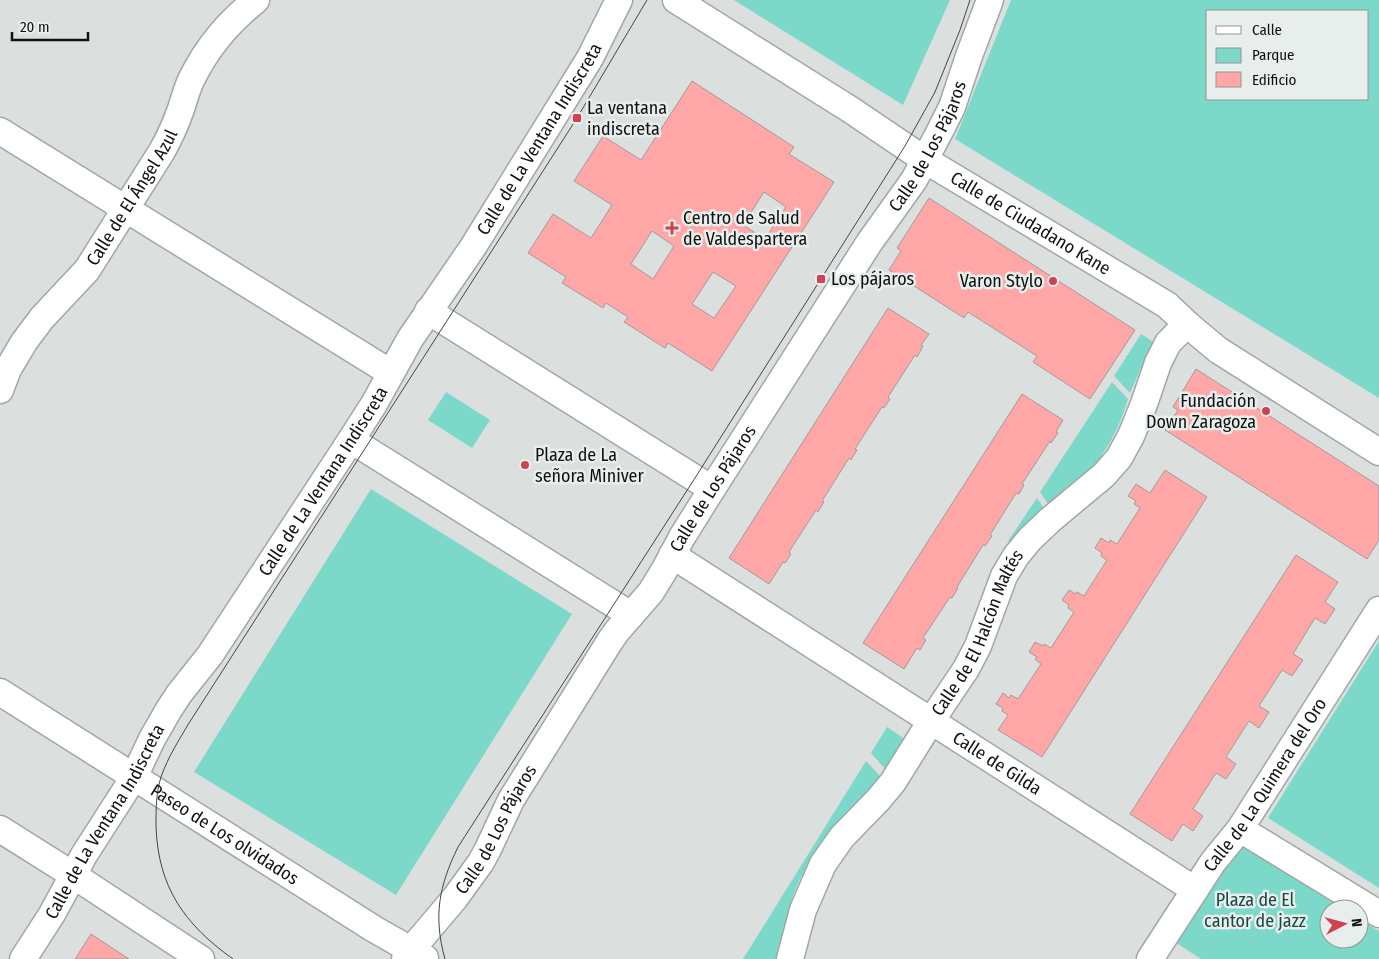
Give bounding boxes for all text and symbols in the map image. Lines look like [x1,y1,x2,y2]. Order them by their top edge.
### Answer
scale bar [12,10,89,42]
legend [1206,10,1369,100]
text: 20 m [20,18,50,36]
text: Calle [1252,21,1282,39]
street label: Calle de La Ventana Indiscreta [472,39,607,239]
text: Parque [1252,46,1295,64]
text: Edificio [1252,71,1297,89]
street label: Calle de Los Pájaros [884,78,971,216]
place label: La ventana indiscreta [587,97,667,140]
marker: La ventana indiscreta [571,112,583,124]
street label: Calle de El Ángel Azul [82,126,182,270]
street label: Calle de Ciudadano Kane [946,167,1115,280]
place label: Centro de Salud de Valdespartera [683,207,807,250]
marker: Centro de Salud de Valdespartera [665,221,679,235]
place label: Los pájaros [831,268,915,290]
place label: Varon Stylo [960,270,1043,292]
marker: Los pájaros [815,273,827,285]
marker: Varon Stylo [1047,275,1059,287]
street label: Calle de La Ventana Indiscreta [254,383,392,580]
place label: Fundación Down Zaragoza [1146,390,1256,433]
marker: Fundación Down Zaragoza [1260,405,1272,417]
street label: Calle de Los Pájaros [665,421,761,556]
place label: Plaza de La señora Miniver [535,444,644,487]
marker: Plaza de La señora Miniver [519,459,531,471]
street label: Calle de El Halcón Maltés [927,545,1028,720]
street label: Calle de La Quimera del Oro [1199,694,1331,876]
street label: Calle de La Ventana Indiscreta [40,720,169,923]
street label: Calle de Gilda [949,727,1046,800]
street label: Calle de Los Pájaros [450,760,541,898]
street label: Paseo de Los olvidados [147,779,303,890]
park label: Plaza de El cantor de jazz [1204,889,1306,932]
north arrow [1319,899,1369,949]
text: N [1348,918,1365,928]

